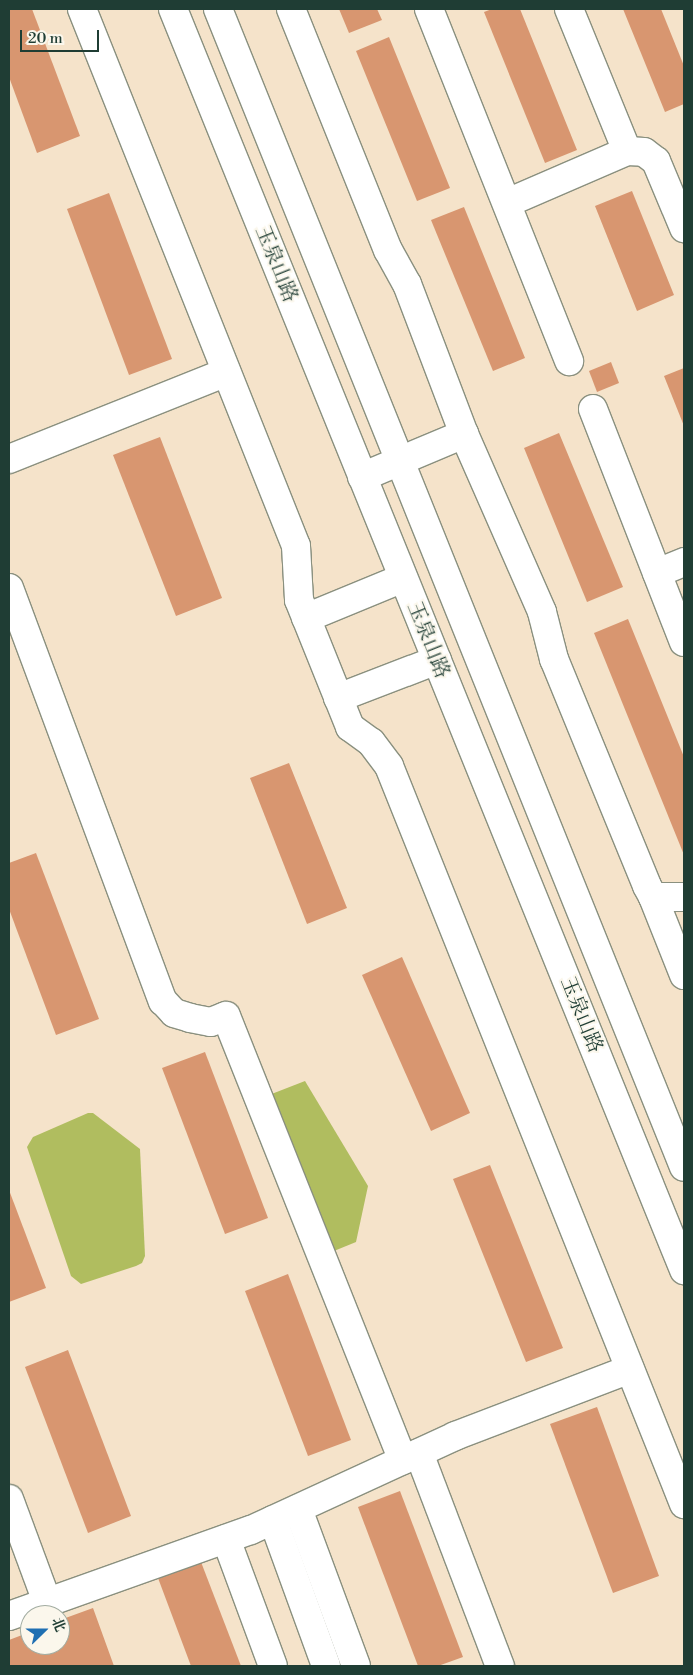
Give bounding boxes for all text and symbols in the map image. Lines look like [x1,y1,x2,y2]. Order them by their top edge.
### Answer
scale bar [22,20,101,52]
text: 20 m [28,29,63,48]
street label: 玉泉山路 [250,222,302,306]
street label: 玉泉山路 [402,598,454,682]
street label: 玉泉山路 [555,973,607,1057]
north arrow [20,1605,70,1655]
text: 北 [47,1615,69,1635]

